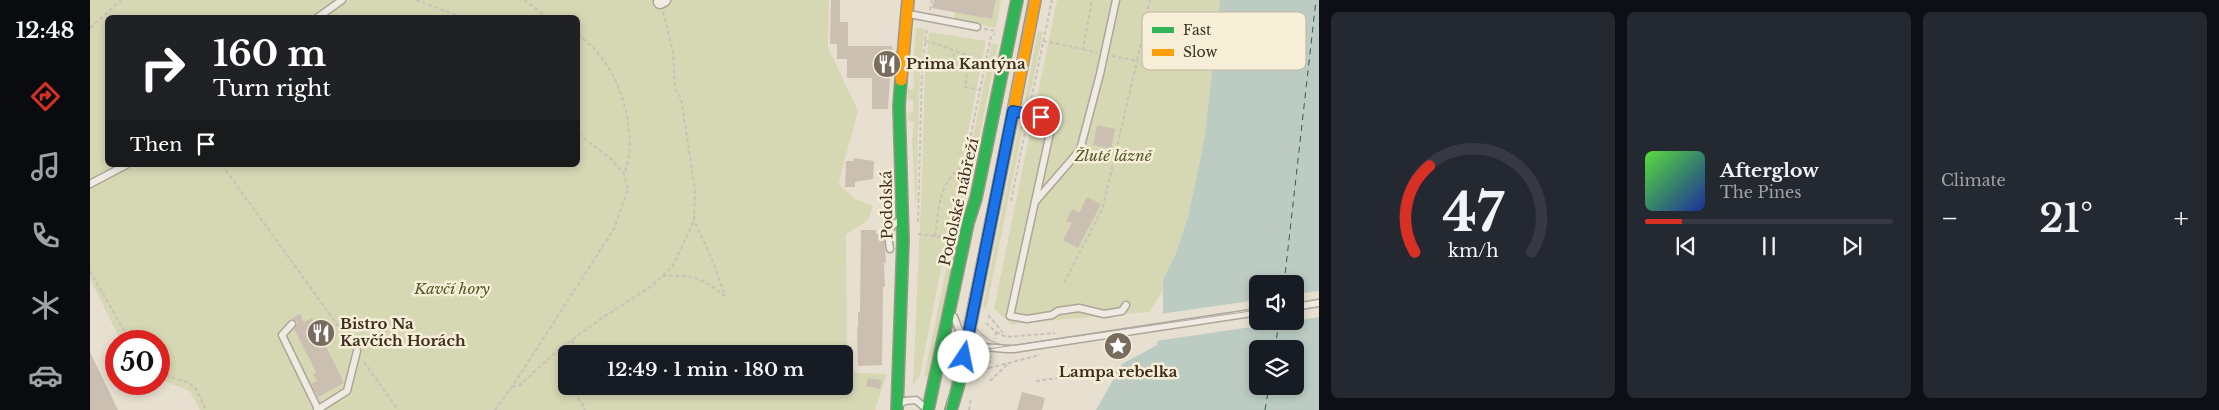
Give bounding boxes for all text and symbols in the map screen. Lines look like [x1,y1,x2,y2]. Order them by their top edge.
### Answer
legend [1142,12,1306,70]
text: 12:48 [16,17,74,44]
text: Fast [1183,21,1212,39]
text: 160 m [213,32,326,75]
icon: right [130,35,195,100]
text: Slow [1183,43,1217,61]
restaurant icon: Prima Kantýna [872,49,902,79]
place label: Prima Kantýna [906,54,1026,73]
text: Turn right [213,75,331,102]
icon: directions [28,79,63,114]
pin [1020,96,1062,138]
icon: arrive [1027,103,1055,131]
icon: arrive [192,130,220,158]
text: Then [130,133,182,156]
street label: Podolské nábřeží [935,135,983,268]
park label: Žluté lázně [1073,146,1154,165]
icon: music [28,149,63,184]
text: Afterglow [1720,159,1819,182]
street label: Podolská [876,170,897,240]
text: Climate [1941,170,2006,190]
text: 47 [1442,181,1505,245]
text: The Pines [1720,182,1802,202]
text: 21° [2039,195,2093,242]
text: − [1941,201,1959,236]
text: + [2174,201,2189,236]
icon: phone [28,218,63,253]
icon: previous [1672,232,1700,260]
icon: pause [1755,232,1783,260]
icon: next [1838,232,1866,260]
text: km/h [1448,240,1498,262]
map controls [1249,275,1304,395]
button: sound [1249,275,1304,330]
park label: Kavčí hory [413,279,490,298]
icon: climate [28,288,63,323]
place label: Bistro Na Kavčích Horách [340,314,466,350]
restaurant icon: Bistro Na Kavčích Horách [306,318,336,348]
speed limit sign: 50 [105,330,170,395]
position arrow [937,330,989,382]
place icon: Lampa rebelka [1103,331,1133,361]
button: layers [1249,340,1304,395]
icon: car [28,358,63,393]
text: 12:49 · 1 min · 180 m [607,358,804,381]
place label: Lampa rebelka [1059,362,1178,381]

